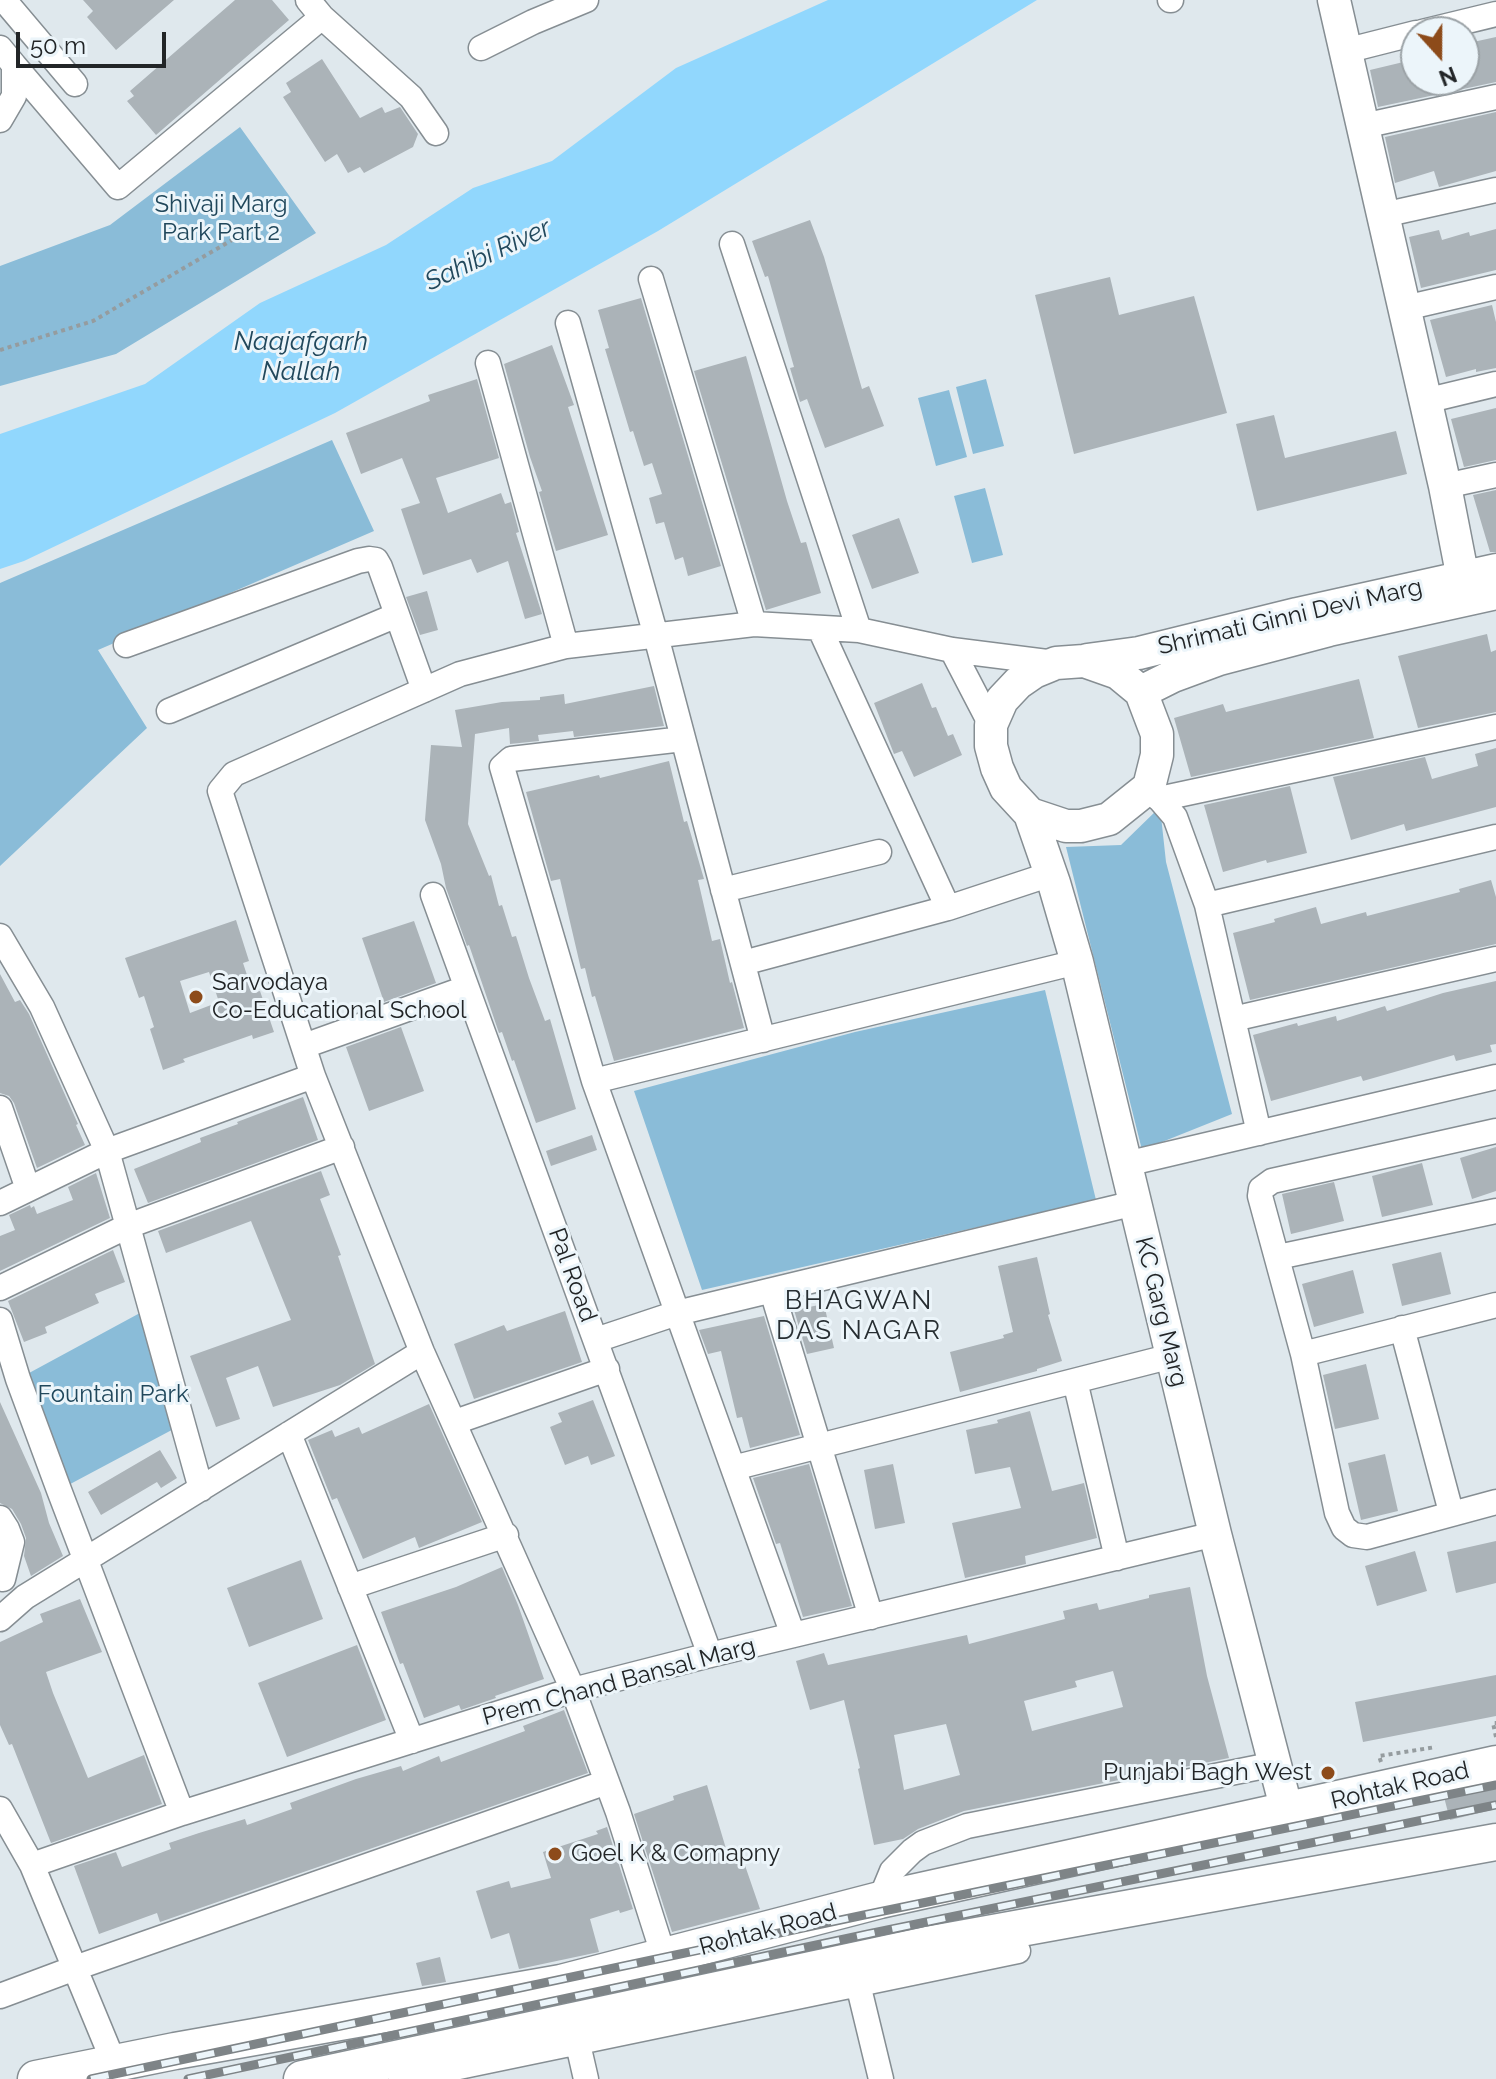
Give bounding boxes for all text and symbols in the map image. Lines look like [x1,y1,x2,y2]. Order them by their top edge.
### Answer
scale bar [20,16,170,66]
north arrow [1400,16,1480,96]
text: 50 m [30,31,86,60]
text: N [1435,61,1460,92]
park label: Shivaji Marg Park Part 2 [154,191,288,247]
water label: Sahibi River [420,212,556,298]
water label: Naajafgarh Nallah [234,326,368,388]
street label: Shrimati Ginni Devi Marg [1155,573,1425,661]
place label: Sarvodaya Co-Educational School [212,969,467,1025]
marker: Sarvodaya Co-Educational School [187,988,205,1006]
street label: Pal Road [542,1224,602,1326]
street label: KC Garg Marg [1128,1234,1194,1390]
district label: BHAGWAN DAS NAGAR [776,1285,942,1346]
park label: Fountain Park [37,1381,189,1409]
street label: Prem Chand Bansal Marg [480,1632,758,1732]
street label: Rohtak Road [1328,1756,1472,1816]
place label: Punjabi Bagh West [1103,1759,1312,1787]
marker: Punjabi Bagh West [1319,1764,1337,1782]
place label: Goel K & Comapny [571,1840,780,1868]
marker: Goel K & Comapny [546,1845,564,1863]
street label: Rohtak Road [696,1898,840,1962]

